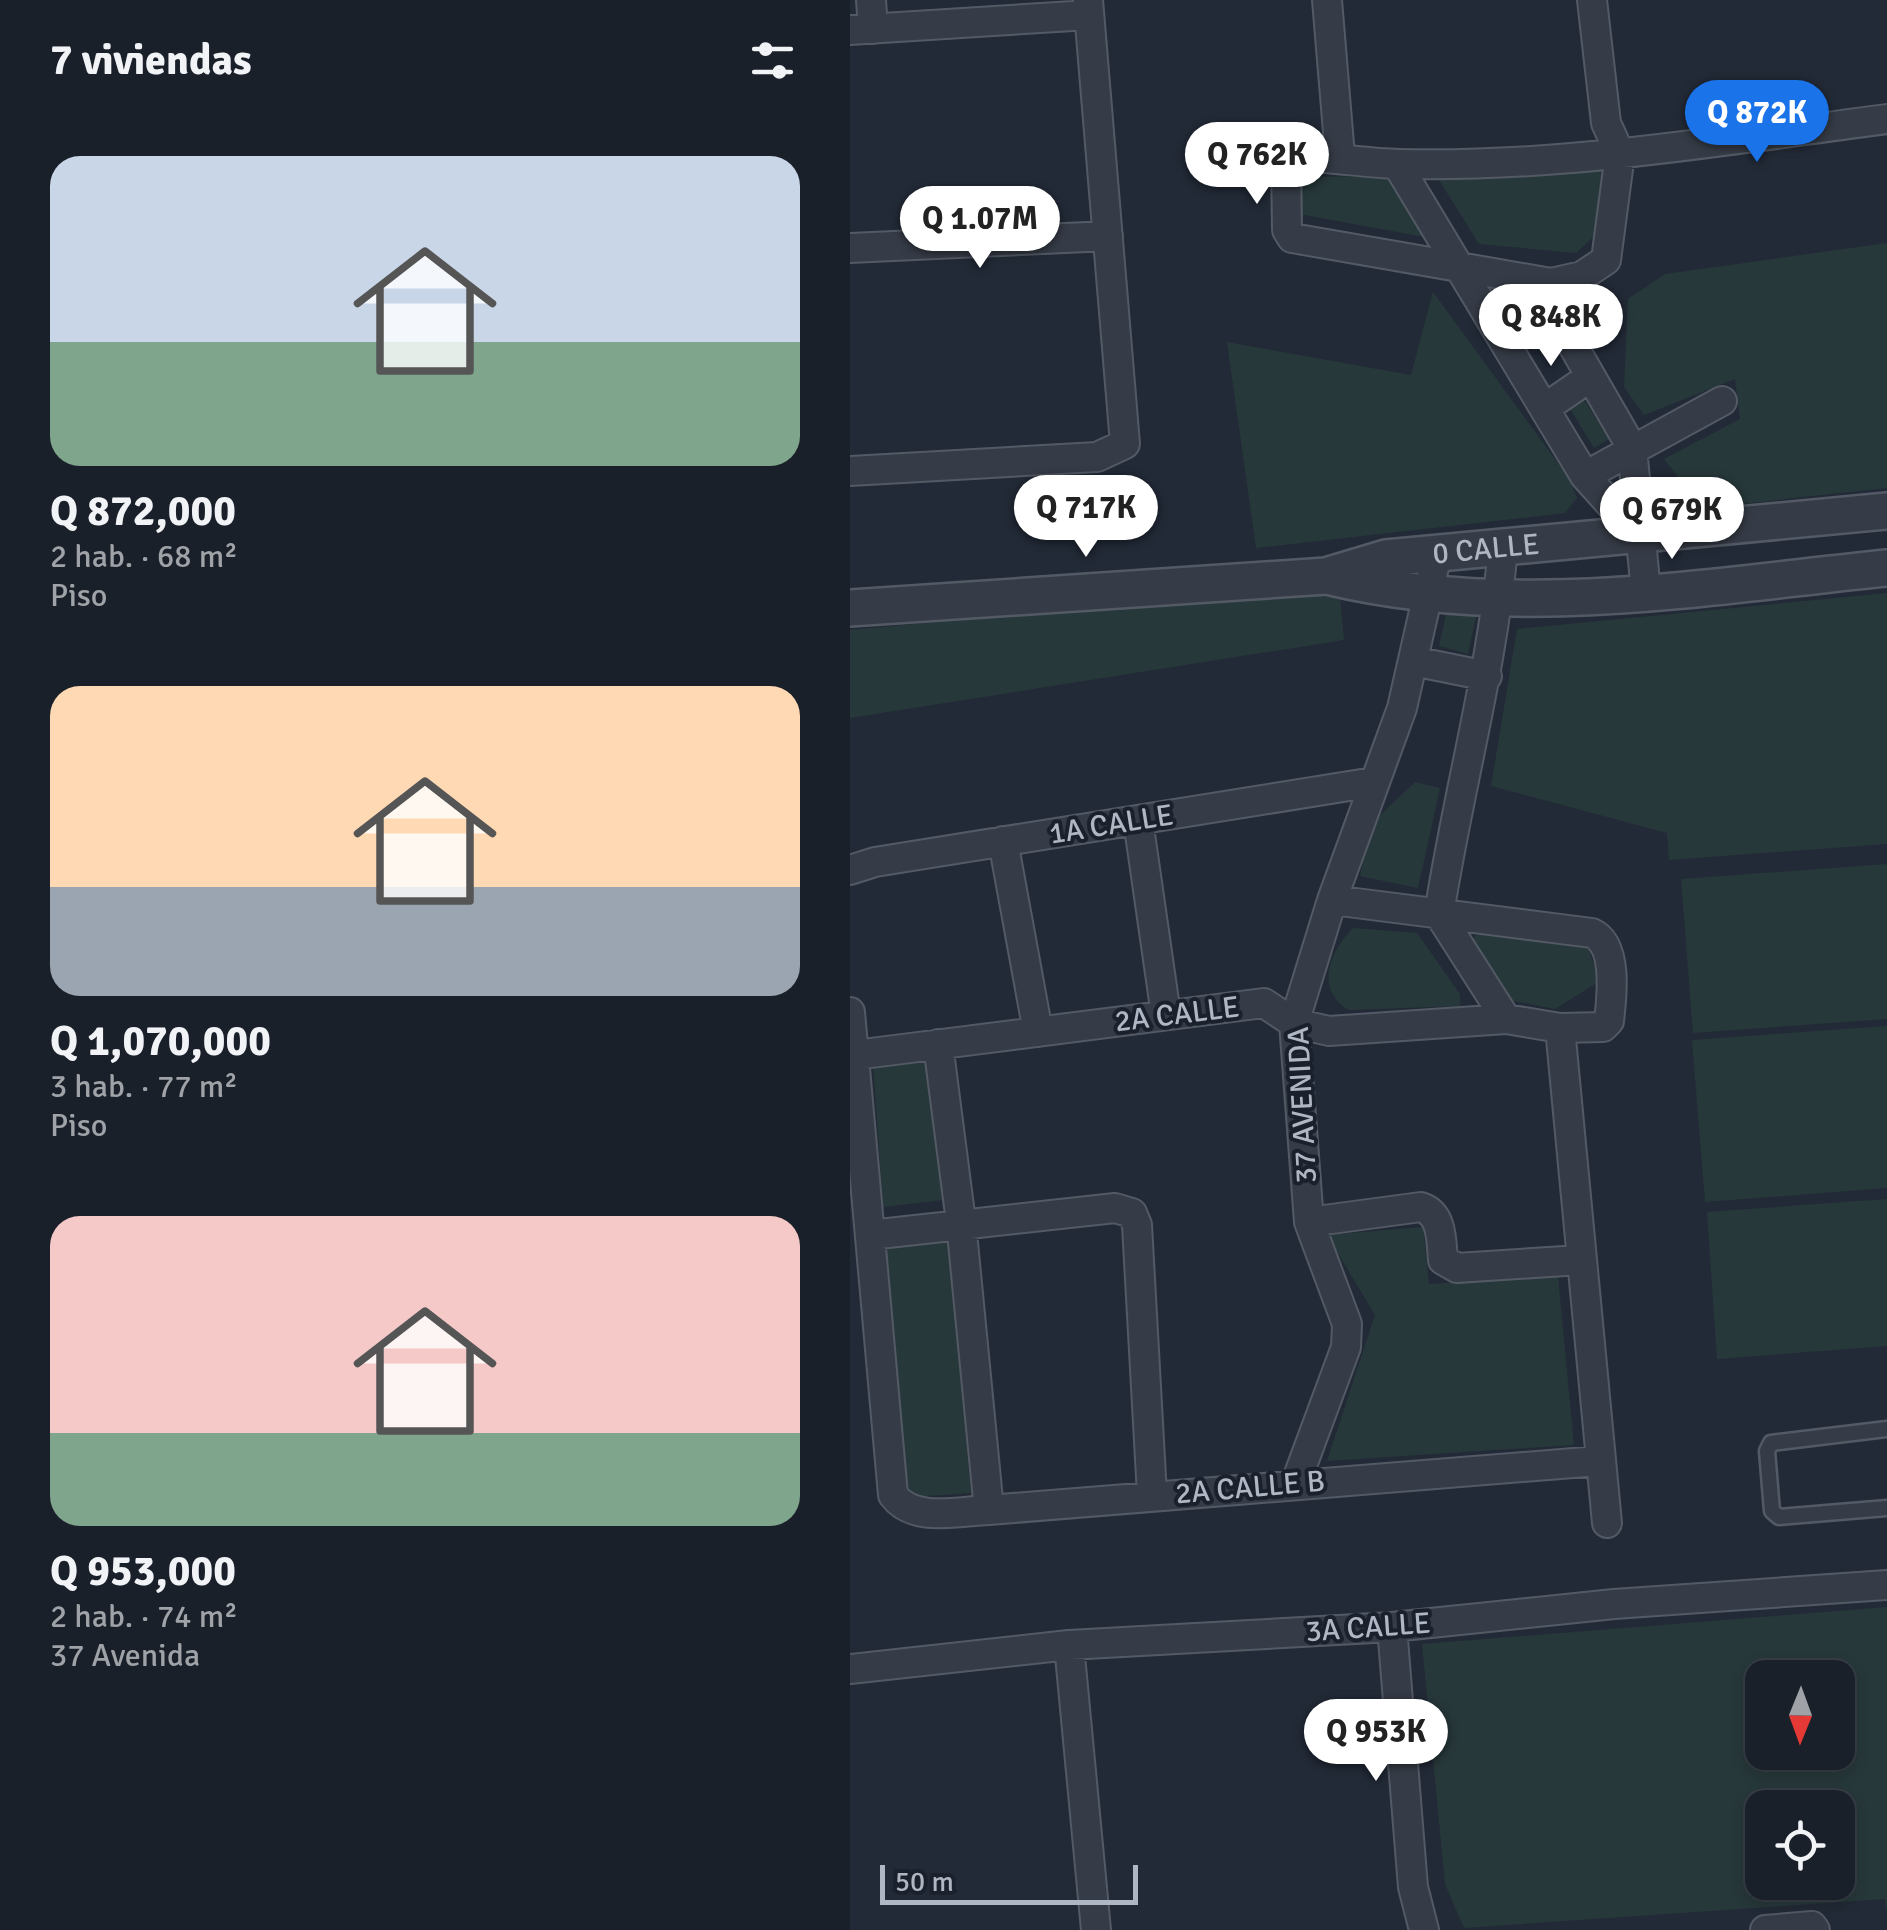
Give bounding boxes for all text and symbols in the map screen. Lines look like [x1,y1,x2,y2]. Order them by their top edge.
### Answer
icon: filters [745,33,800,88]
text: 7 viviendas [50,35,252,86]
pin: Q 872K [1676,80,1838,165]
text: Q 872K [1707,93,1807,132]
pin: Q 762K [1176,122,1338,207]
text: Q 762K [1207,135,1307,174]
pin: Q 1.07M [888,186,1072,271]
text: Q 1.07M [922,199,1038,238]
icon: home [335,221,515,401]
pin: Q 848K [1470,284,1632,369]
text: Q 848K [1501,297,1601,336]
pin: Q 717K [1005,475,1167,560]
pin: Q 679K [1591,477,1753,562]
text: Q 872,000 [50,486,236,537]
text: Q 717K [1036,488,1136,527]
text: Q 679K [1622,490,1722,529]
street label: 0 CALLE [1431,526,1541,573]
text: 2 hab. · 68 m² [50,537,238,576]
text: Piso [50,576,107,615]
icon: home [335,751,515,931]
street label: 1A CALLE [1046,796,1176,853]
street label: 2A CALLE [1113,988,1241,1040]
text: Q 1,070,000 [50,1016,271,1067]
street label: 37 AVENIDA [1280,1026,1325,1184]
text: 3 hab. · 77 m² [50,1067,238,1106]
text: Piso [50,1106,107,1145]
icon: home [335,1281,515,1461]
street label: 2A CALLE B [1174,1463,1326,1512]
text: Q 953,000 [50,1546,236,1597]
text: 2 hab. · 74 m² [50,1597,238,1636]
street label: 3A CALLE [1304,1605,1432,1650]
text: 37 Avenida [50,1636,200,1675]
north arrow [1745,1660,1855,1770]
map controls [1745,1660,1855,1900]
pin: Q 953K [1295,1699,1457,1784]
text: Q 953K [1326,1712,1426,1751]
button: locate [1745,1790,1855,1900]
scale bar [880,1860,1138,1904]
text: 50 m [895,1865,954,1899]

